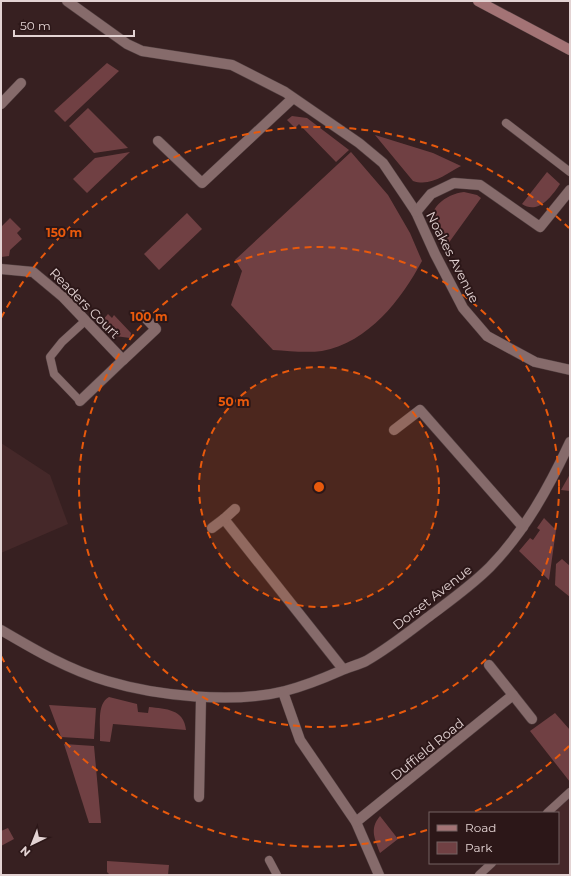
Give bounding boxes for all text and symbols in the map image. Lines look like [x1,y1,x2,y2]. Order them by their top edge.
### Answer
scale bar [14,12,134,38]
text: 50 m [20,18,51,33]
street label: Noakes Avenue [423,209,483,306]
text: 150 m [46,225,82,240]
street label: Readers Court [47,265,123,341]
text: 100 m [131,309,167,324]
text: 50 m [218,394,250,409]
centre of rings [312,480,326,494]
street label: Dorset Avenue [389,561,475,633]
street label: Duffield Road [387,715,467,783]
legend [429,812,559,864]
text: Road [465,820,496,835]
north arrow [12,824,52,864]
text: Park [465,840,493,855]
text: N [17,843,33,859]

